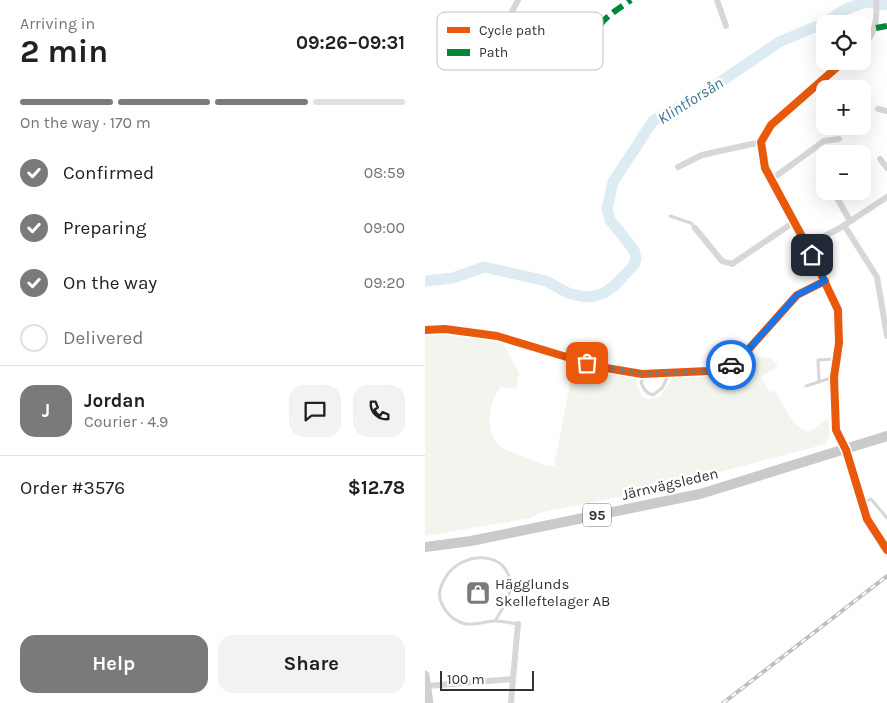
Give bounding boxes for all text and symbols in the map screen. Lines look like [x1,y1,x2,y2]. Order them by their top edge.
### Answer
legend [437,12,603,70]
text: Arriving in [20,14,95,33]
map controls [816,15,871,200]
button: locate [816,15,871,70]
text: Cycle path [479,22,545,39]
text: 09:26–09:31 [296,32,405,54]
text: 2 min [20,33,108,70]
text: Path [479,44,508,61]
water label: Klintforsån [654,73,727,128]
button: + [816,80,871,135]
text: On the way · 170 m [20,113,151,132]
button: − [816,145,871,200]
icon: check [20,159,48,187]
text: Confirmed [63,162,154,184]
text: 08:59 [364,163,405,182]
icon: check [20,214,48,242]
text: Preparing [63,217,146,239]
text: 09:00 [364,218,405,237]
pin [791,234,833,276]
icon: home [798,241,826,269]
icon: check [20,269,48,297]
text: On the way [63,272,157,294]
text: 09:20 [364,273,405,292]
text: Delivered [63,327,143,349]
courier [706,340,756,390]
pin [566,342,608,384]
icon: bag [573,349,601,377]
icon: car [717,351,745,379]
button: chat [289,385,341,437]
button: phone [353,385,405,437]
text: Jordan [84,390,145,412]
text: J [42,400,50,422]
text: Courier · 4.9 [84,412,168,431]
street label: Järnvägsleden [620,464,720,504]
text: Order #3576 [20,477,125,499]
text: $12.78 [348,477,405,499]
road number: 95 [583,504,611,526]
place label: Hägglunds Skelleftelager AB [495,575,610,610]
shop icon: Hägglunds Skelleftelager AB [465,580,491,606]
button: Help [20,635,208,693]
button: Share [218,635,405,693]
scale bar [440,668,534,691]
text: 100 m [447,671,485,688]

